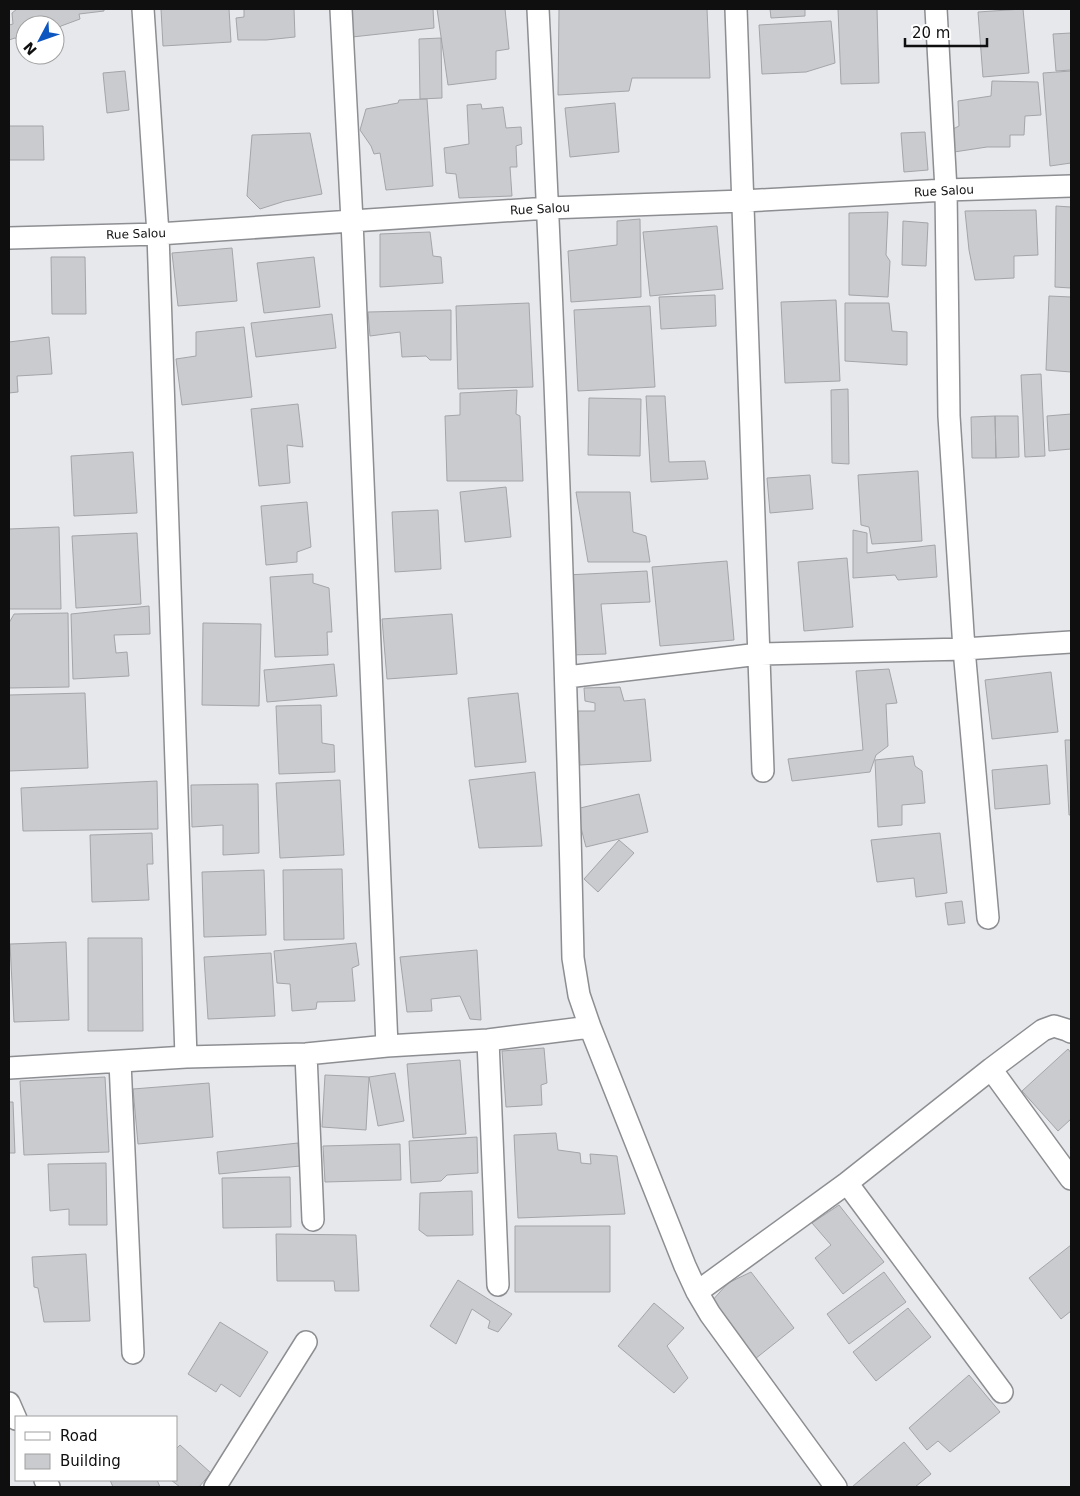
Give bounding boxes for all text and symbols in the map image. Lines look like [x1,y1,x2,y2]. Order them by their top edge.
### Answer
north arrow [15,15,65,65]
scale bar [905,15,988,47]
text: 20 m [912,24,950,42]
text: N [20,39,40,58]
street label: Rue Salou [914,182,974,200]
street label: Rue Salou [510,200,570,218]
street label: Rue Salou [106,226,166,242]
legend [15,1416,178,1481]
text: Road [60,1427,98,1445]
text: Building [60,1452,121,1470]

